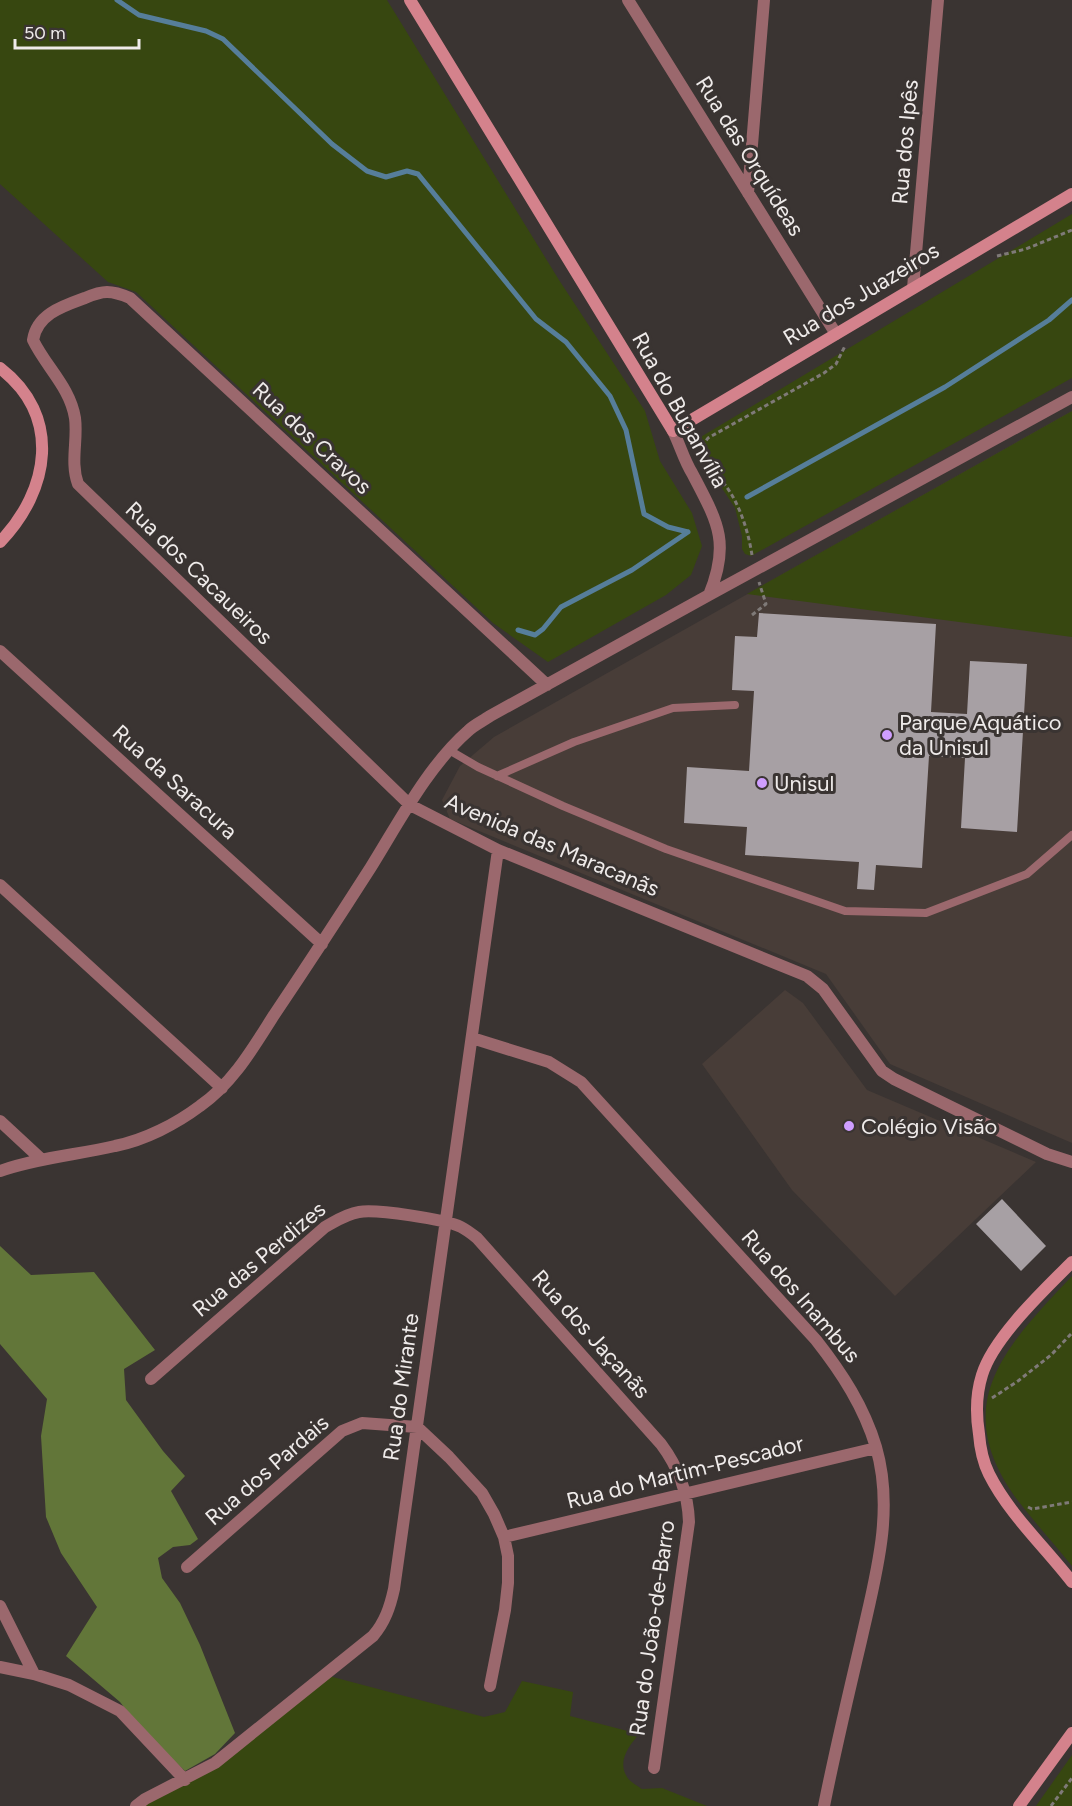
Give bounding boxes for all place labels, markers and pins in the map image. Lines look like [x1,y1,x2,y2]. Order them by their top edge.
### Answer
place label: Parque Aquático da Unisul [899,709,1062,761]
marker: Parque Aquático da Unisul [880,728,894,742]
place label: Unisul [774,770,834,797]
marker: Unisul [755,776,769,790]
place label: Colégio Visão [861,1113,997,1140]
marker: Colégio Visão [842,1119,856,1133]

